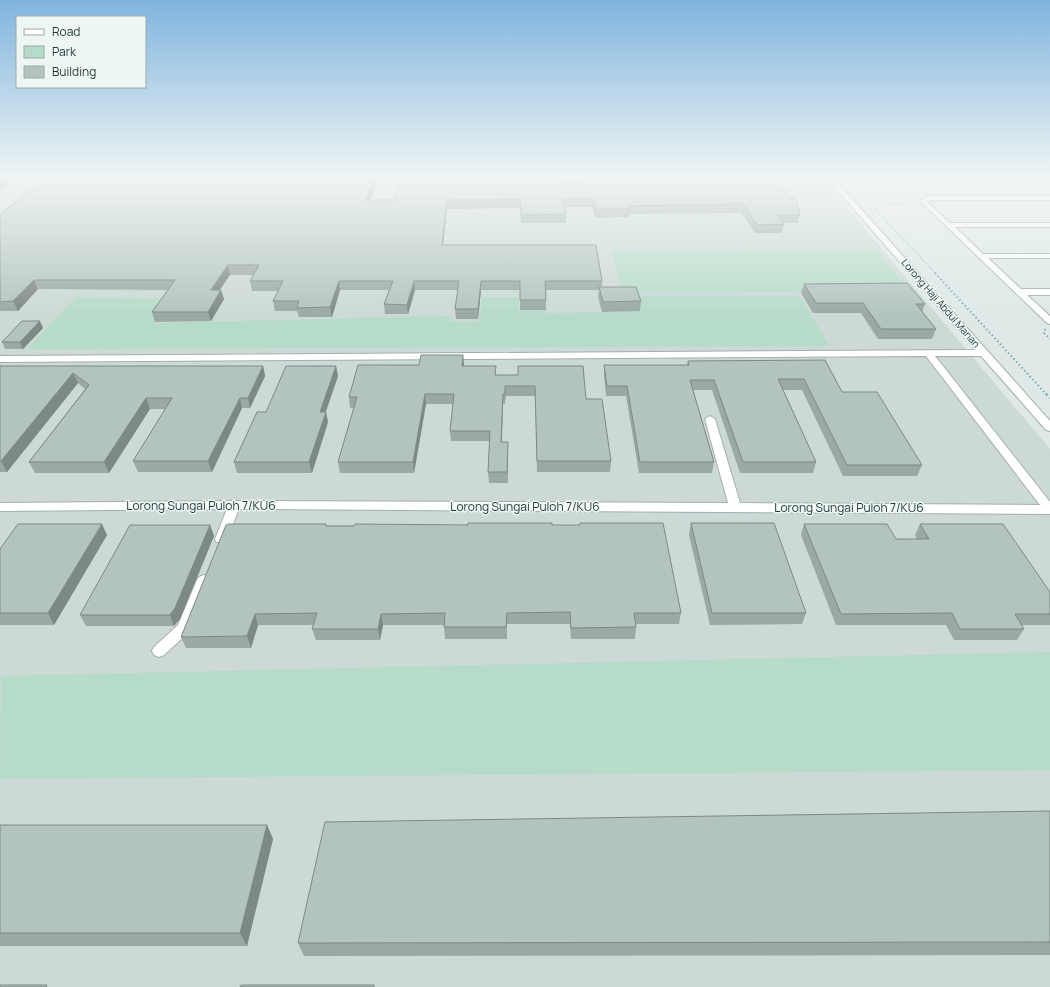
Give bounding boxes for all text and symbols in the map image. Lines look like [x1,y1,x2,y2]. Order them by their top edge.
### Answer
legend [16,16,146,88]
text: Road [52,23,80,40]
text: Park [52,43,77,60]
text: Building [52,63,96,80]
street label: Lorong Haji Abdul Manan [899,256,984,350]
street label: Lorong Sungai Puloh 7/KU6 [126,497,276,514]
street label: Lorong Sungai Puloh 7/KU6 [450,498,600,515]
street label: Lorong Sungai Puloh 7/KU6 [774,499,924,516]

